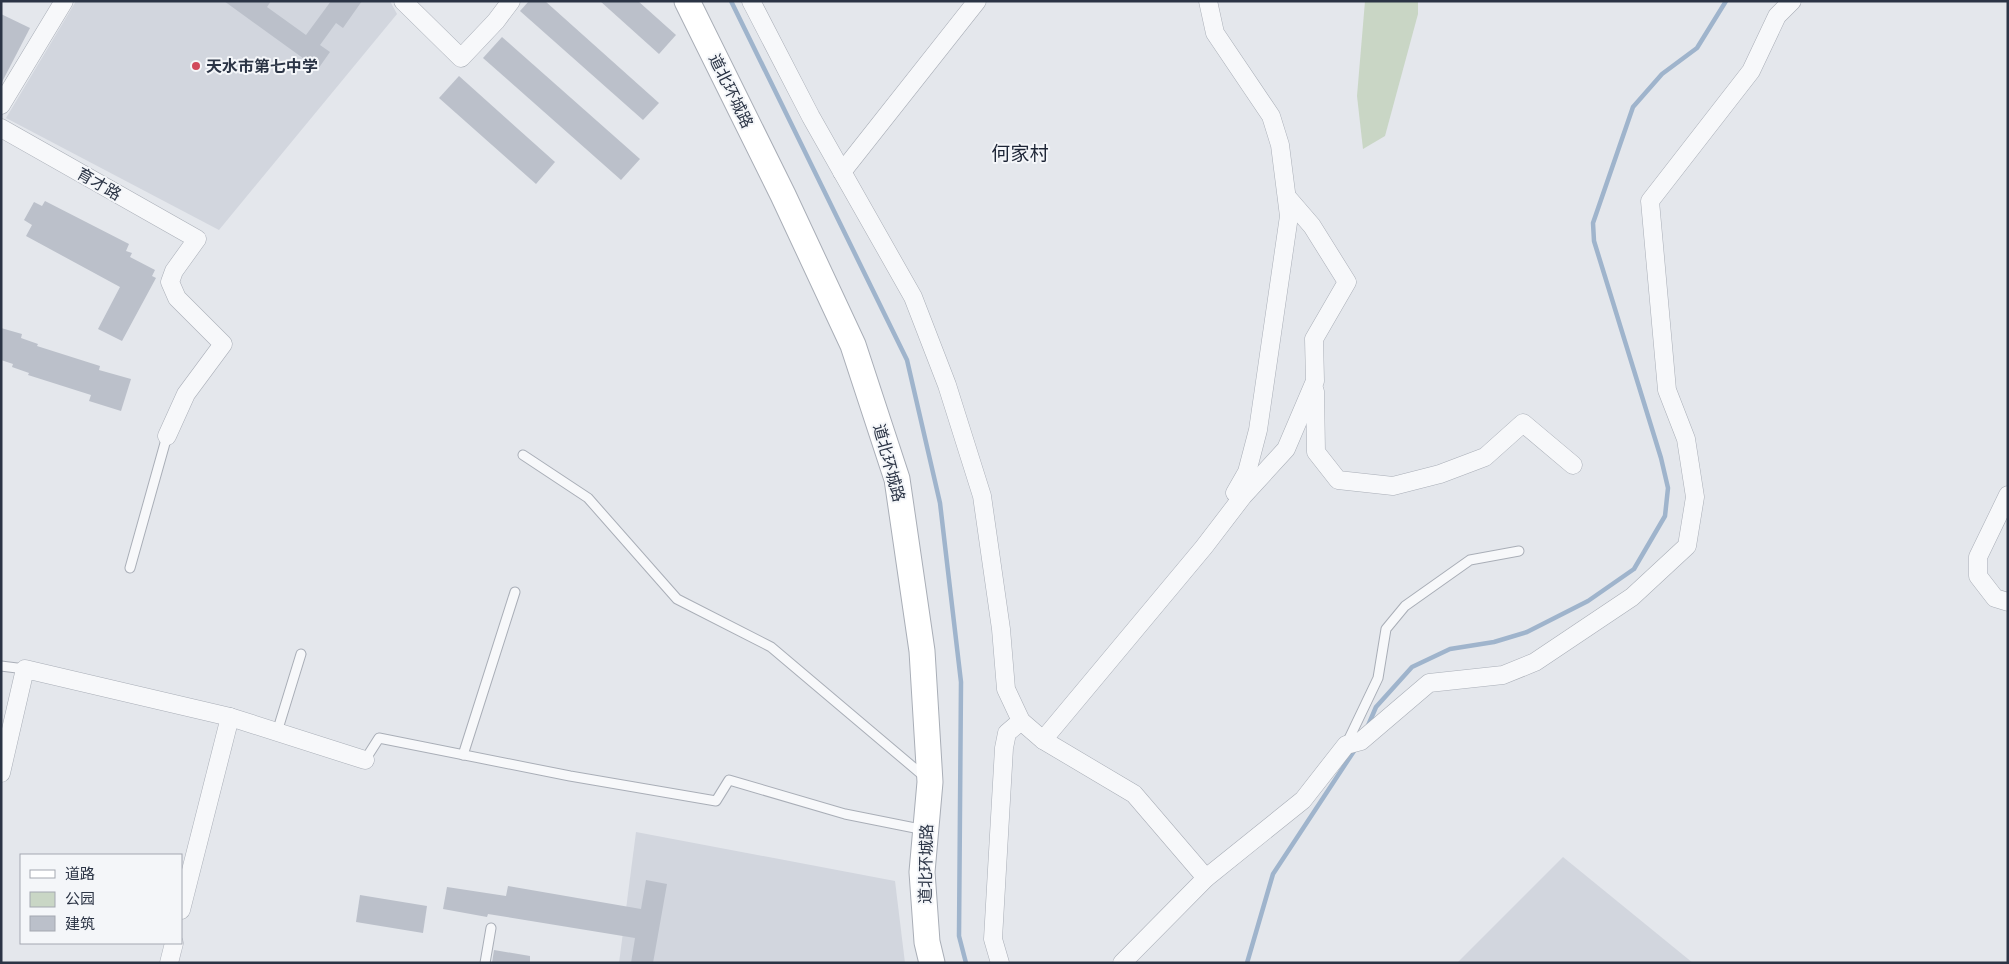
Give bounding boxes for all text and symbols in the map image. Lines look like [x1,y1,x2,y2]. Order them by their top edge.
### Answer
street label: 道北环城路 [705,51,757,131]
place label: 天水市第七中学 [206,57,318,76]
marker: 天水市第七中学 [190,60,202,72]
district label: 何家村 [991,142,1049,164]
street label: 育才路 [73,164,125,204]
street label: 道北环城路 [869,422,909,504]
street label: 道北环城路 [916,824,936,904]
legend [20,854,182,944]
text: 道路 [65,865,95,882]
text: 公园 [65,890,95,907]
text: 建筑 [65,915,95,932]

